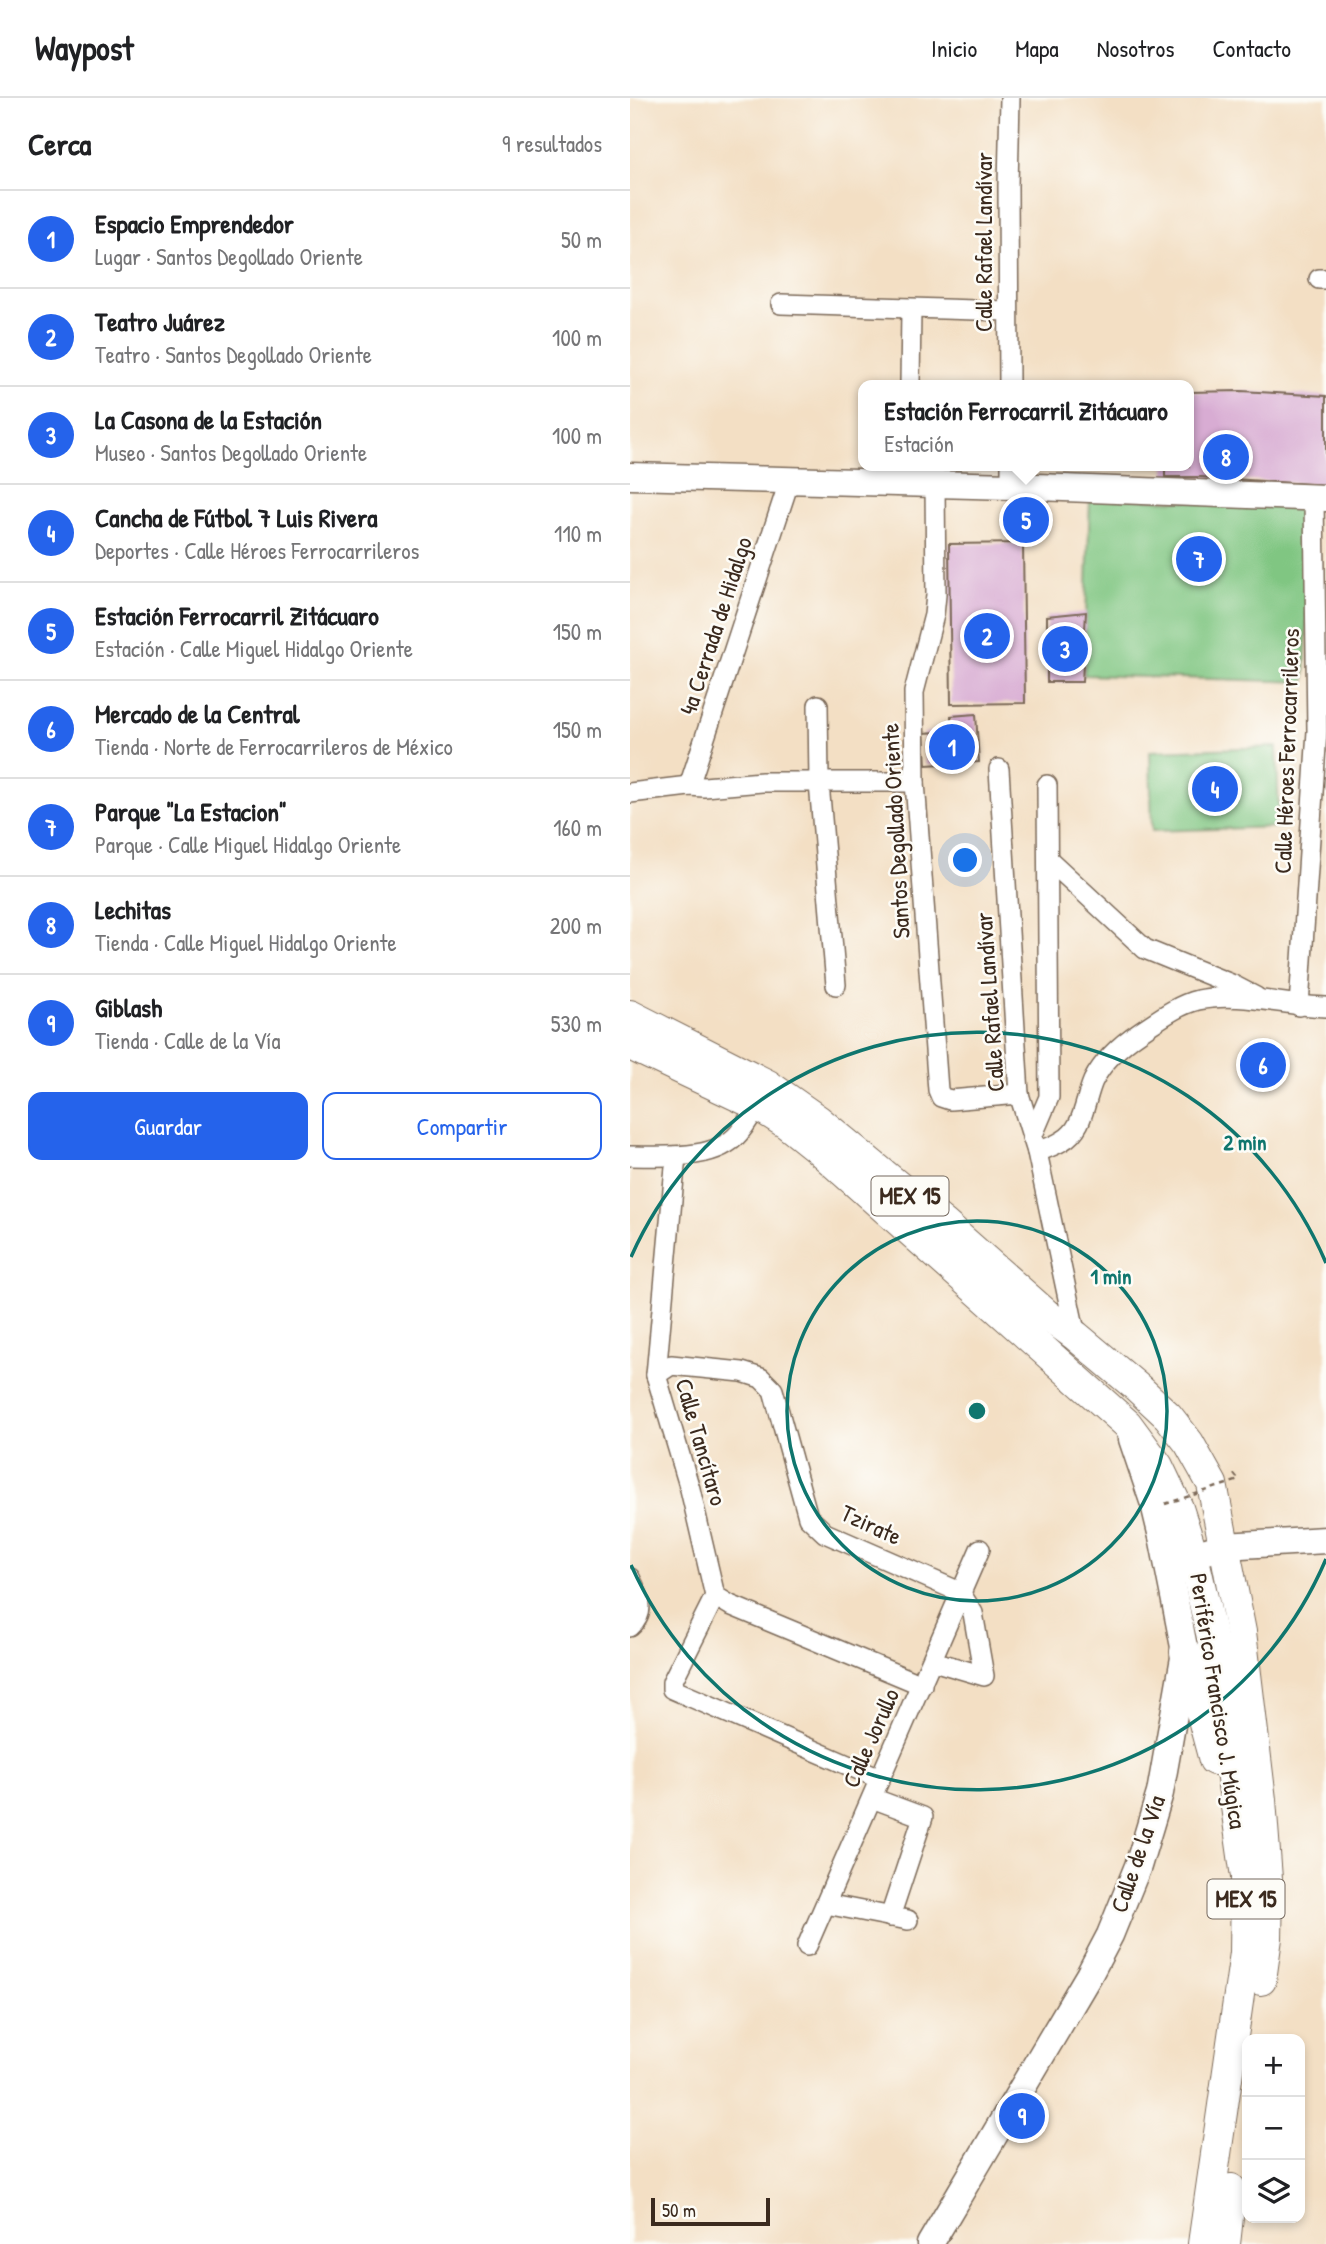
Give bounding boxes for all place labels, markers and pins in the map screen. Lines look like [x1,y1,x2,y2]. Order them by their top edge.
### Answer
pin: 8 [1203,431,1249,483]
pin: 5 [1003,494,1049,546]
pin: 7 [1176,533,1222,585]
pin: 2 [964,610,1010,662]
pin: 3 [1042,623,1088,675]
pin: 1 [929,721,975,773]
pin: 4 [1192,763,1238,815]
pin: 6 [1240,1039,1286,1091]
centre of rings [965,1399,989,1423]
pin: 9 [999,2090,1045,2142]

